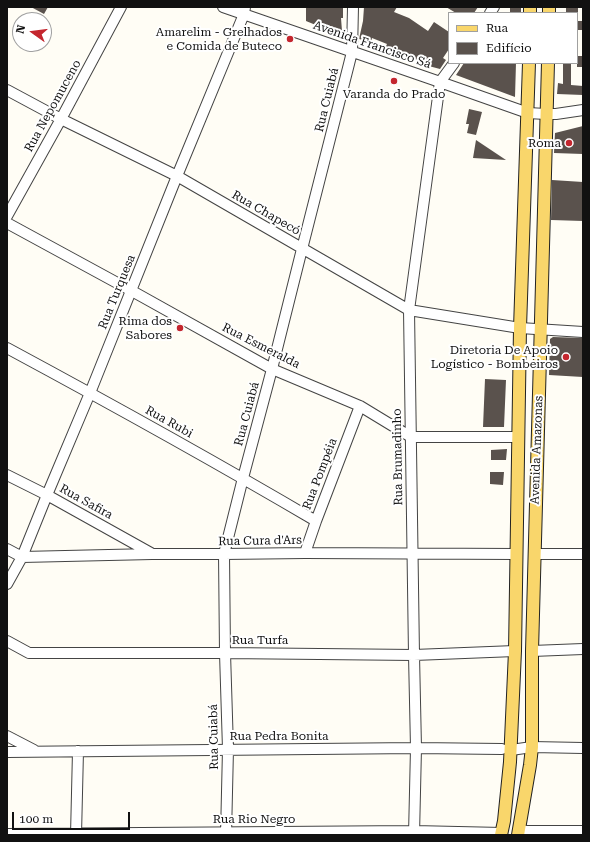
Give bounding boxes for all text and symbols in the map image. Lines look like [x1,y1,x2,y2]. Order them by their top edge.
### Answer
north arrow [12,12,52,52]
legend [448,12,578,64]
street label: Avenida Francisco Sá [311,18,433,72]
text: Rua [486,21,508,35]
text: N [14,24,28,35]
place label: Amarelim - Grelhados e Comida de Buteco [156,25,282,53]
marker: Amarelim - Grelhados e Comida de Buteco [285,34,295,44]
text: Edifício [486,41,532,55]
street label: Rua Nepomuceno [22,57,84,155]
street label: Rua Cuiabá [312,66,342,134]
marker: Varanda do Prado [389,76,399,86]
place label: Varanda do Prado [343,87,445,101]
place label: Roma [528,136,561,150]
marker: Roma [564,138,574,148]
street label: Rua Chapecó [229,188,303,238]
street label: Rua Turquesa [95,253,139,331]
place label: Rima dos Sabores [119,314,172,342]
street label: Rua Esmeralda [220,320,302,372]
marker: Rima dos Sabores [175,323,185,333]
place label: Diretoria De Apoio Logístico - Bombeiros [431,343,558,371]
marker: Diretoria De Apoio Logístico - Bombeiros [561,352,571,362]
street label: Rua Cuiabá [232,380,262,448]
street label: Avenida Amazonas [528,395,546,505]
street label: Rua Rubi [143,403,195,441]
street label: Rua Brumadinho [390,408,406,506]
street label: Rua Pompéia [300,436,340,512]
street label: Rua Safira [57,482,115,522]
street label: Rua Cura d'Ars [218,533,302,549]
street label: Rua Turfa [232,633,288,647]
street label: Rua Cuiabá [206,704,222,770]
street label: Rua Pedra Bonita [229,729,329,743]
scale bar [14,804,132,830]
text: 100 m [19,812,53,826]
street label: Rua Rio Negro [213,812,295,826]

